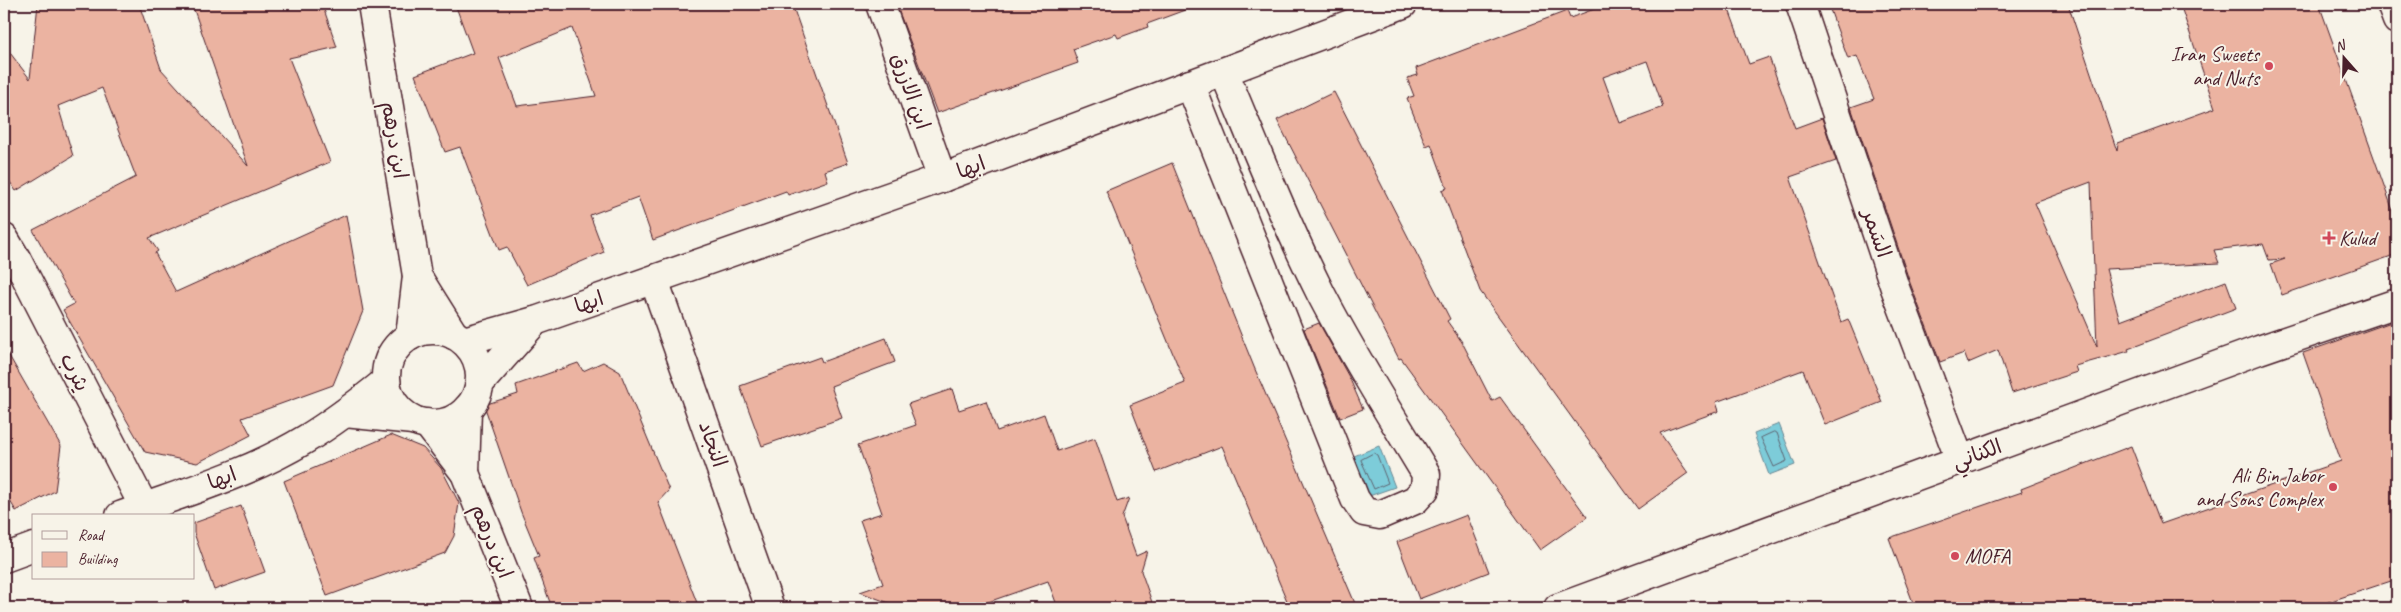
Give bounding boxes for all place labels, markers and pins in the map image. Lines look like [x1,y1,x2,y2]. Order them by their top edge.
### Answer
place label: Iran Sweets and Nuts [2171,41,2261,91]
marker: Iran Sweets and Nuts [2263,60,2275,72]
place label: Kulud [2339,225,2379,251]
marker: Kulud [2323,232,2335,244]
place label: Ali Bin Jabor and Sons Complex [2196,462,2325,512]
marker: Ali Bin Jabor and Sons Complex [2327,481,2339,493]
place label: MOFA [1965,543,2011,569]
marker: MOFA [1949,550,1961,562]

